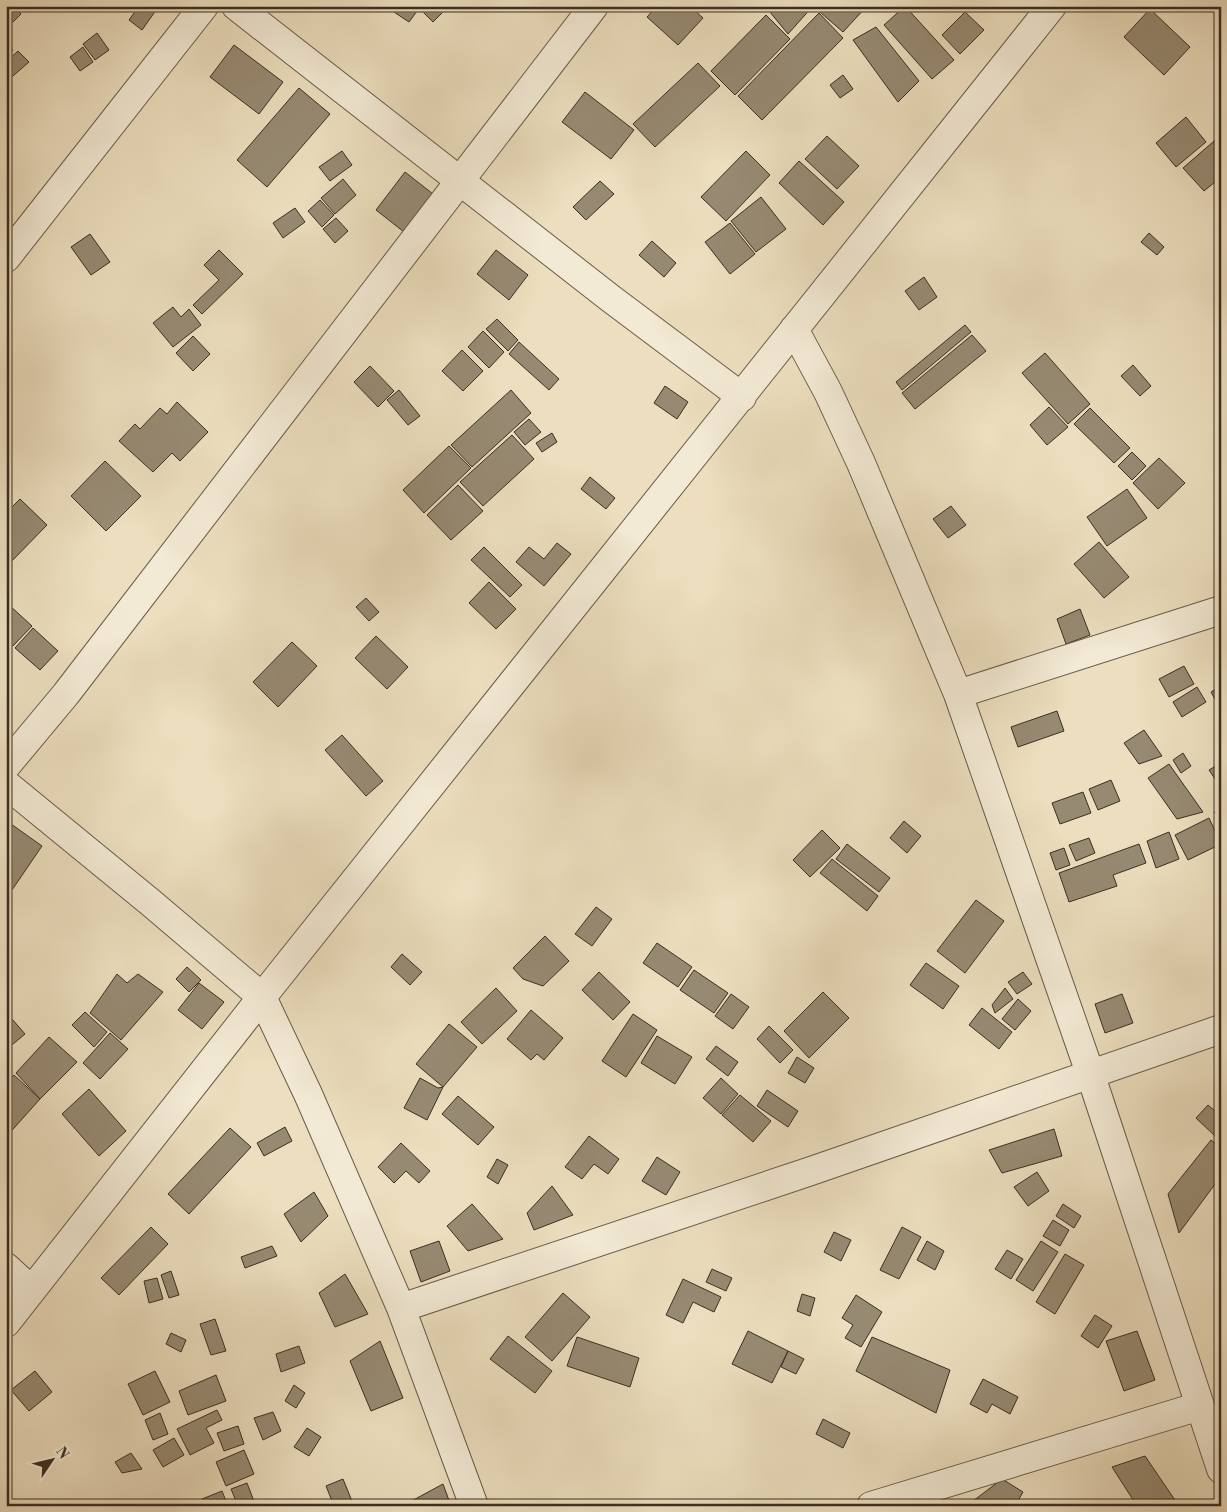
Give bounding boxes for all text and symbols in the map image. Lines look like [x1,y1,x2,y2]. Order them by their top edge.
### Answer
north arrow [28,1434,78,1484]
text: N [51,1443,72,1463]

